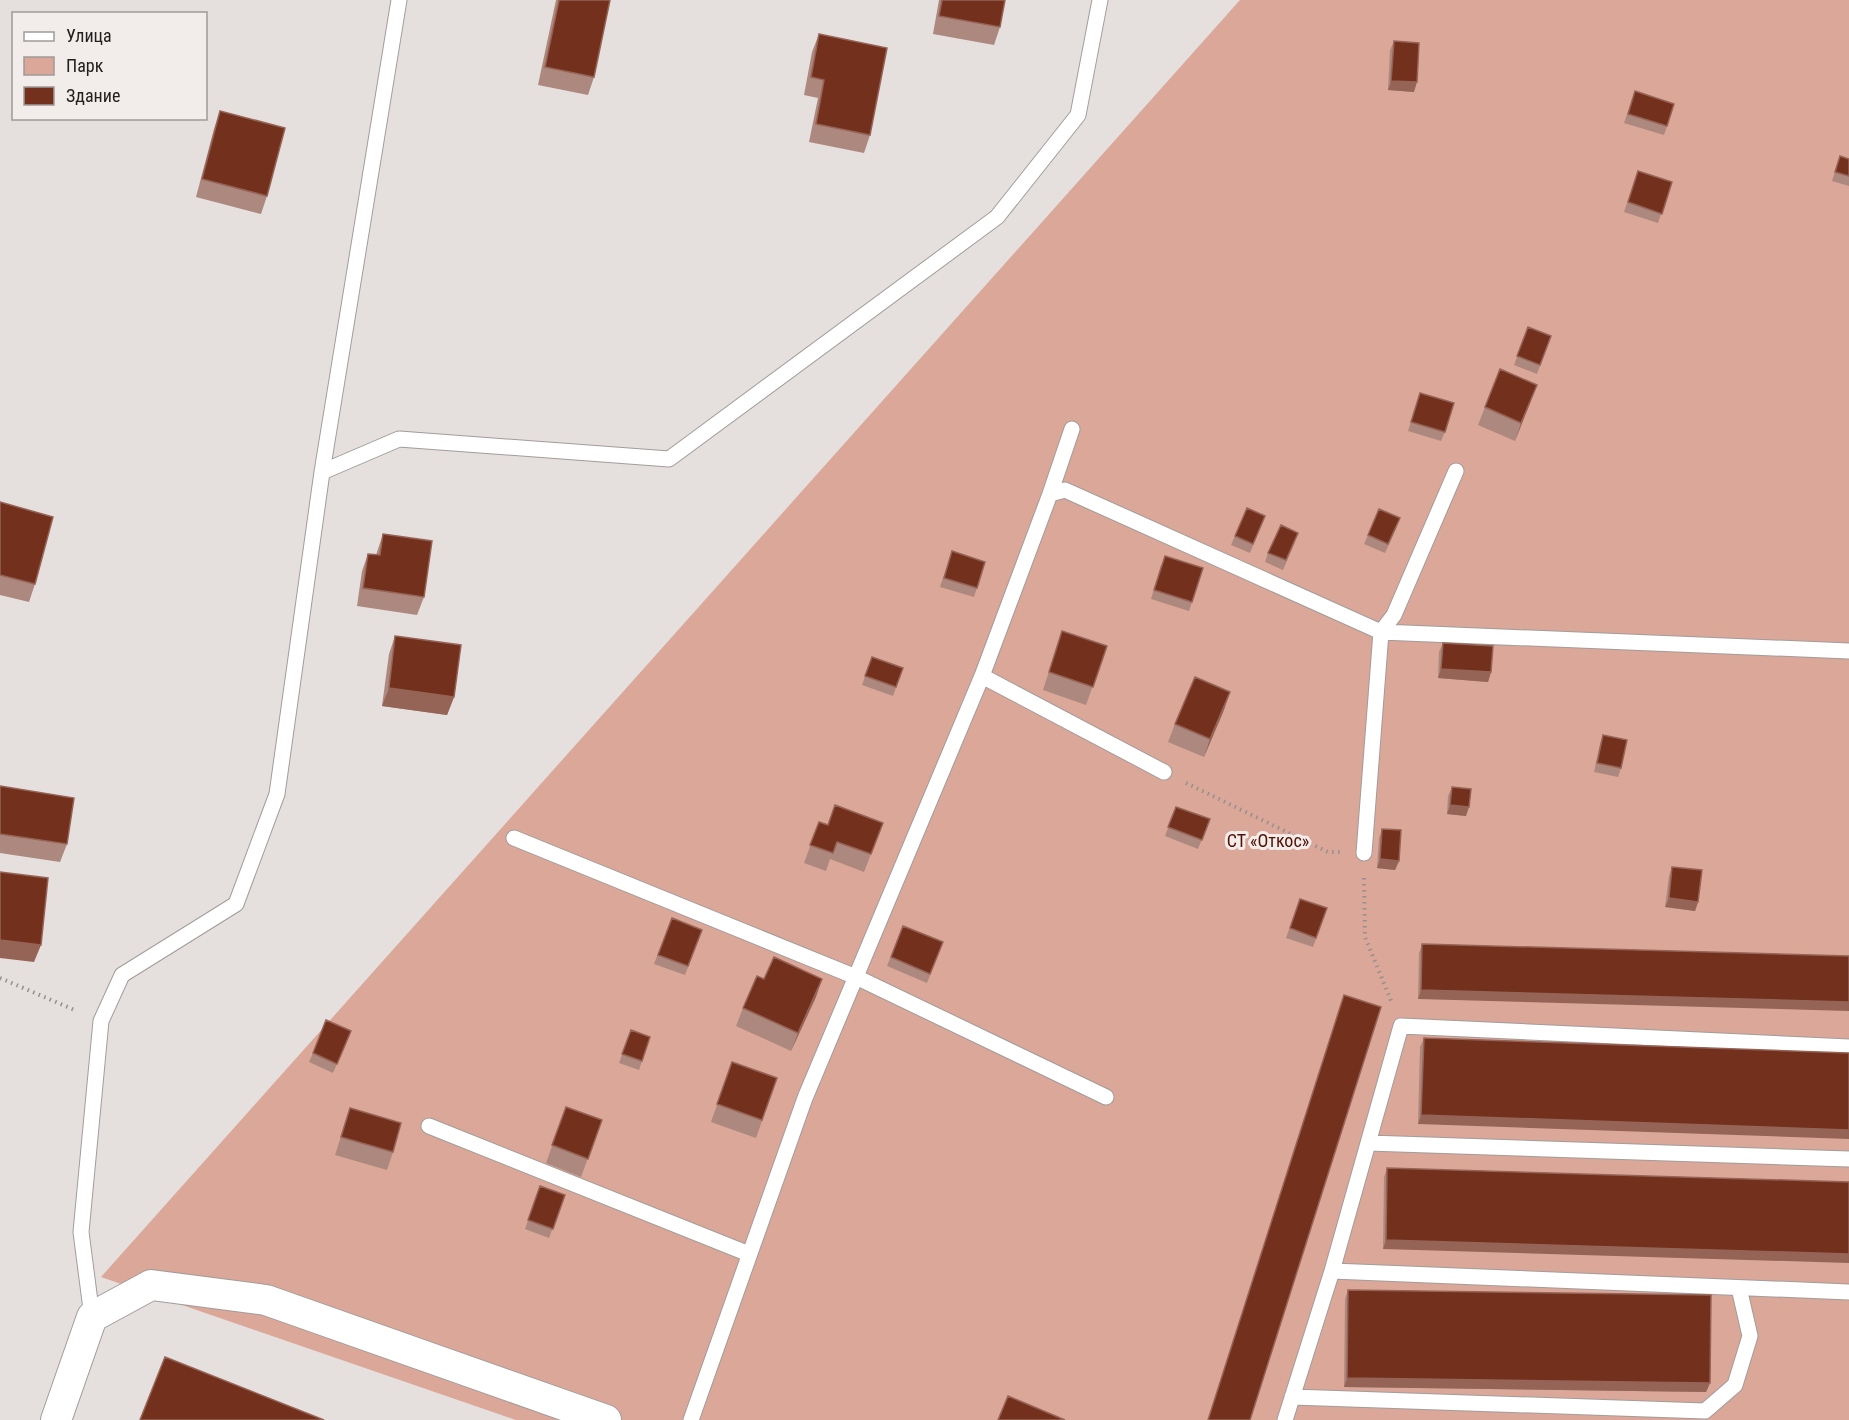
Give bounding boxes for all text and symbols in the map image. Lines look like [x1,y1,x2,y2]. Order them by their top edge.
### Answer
legend [12,12,207,120]
text: Улица [66,25,112,46]
text: Парк [66,55,104,76]
text: Здание [66,85,120,106]
park label: СТ «Откос» [1227,830,1309,851]

